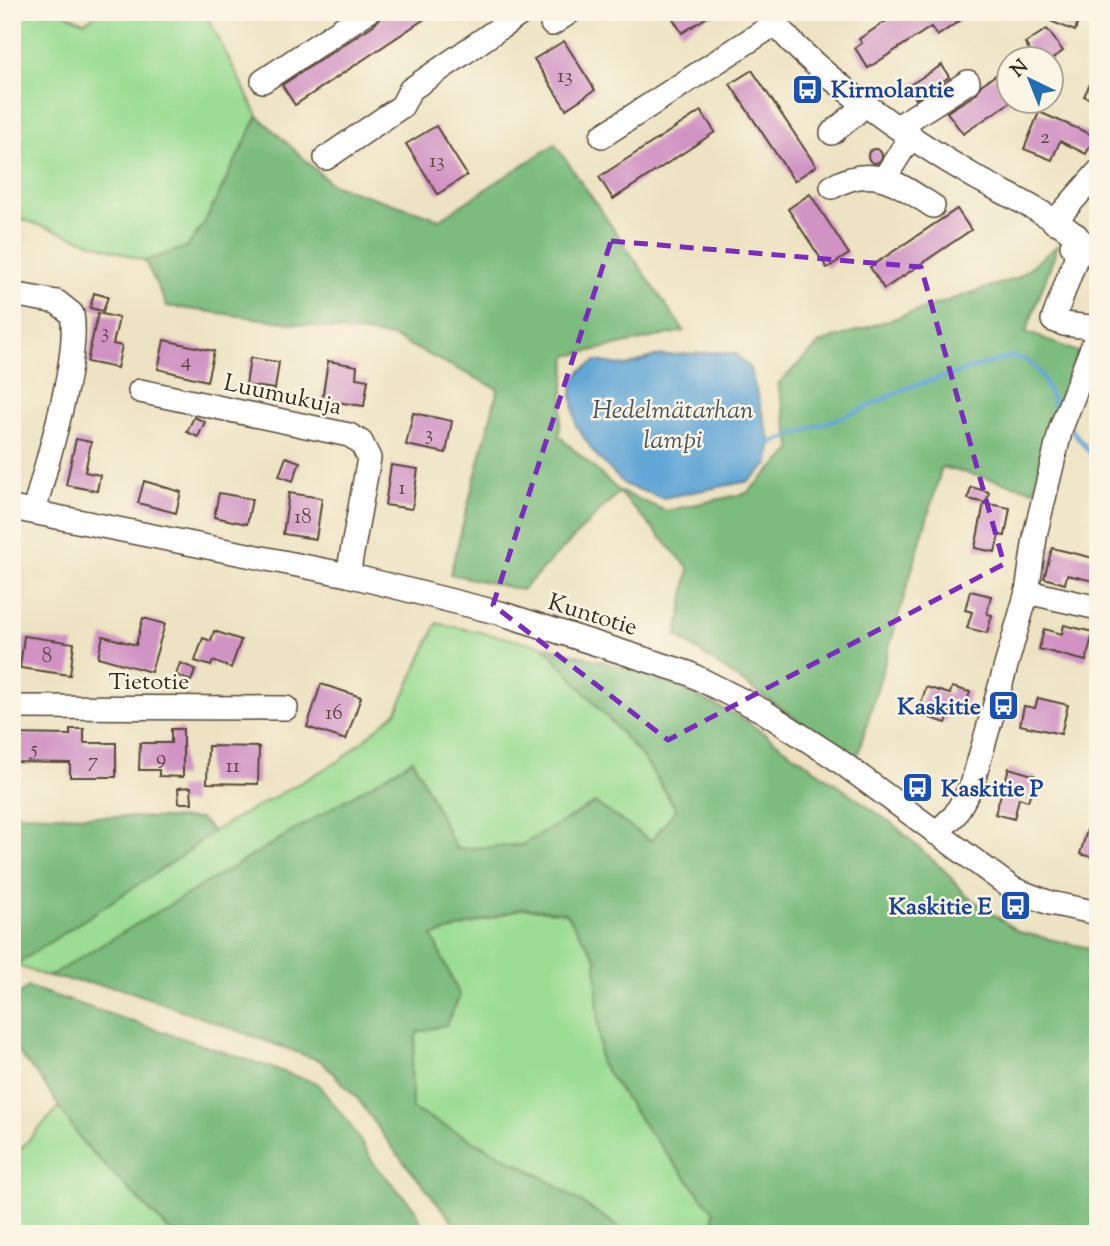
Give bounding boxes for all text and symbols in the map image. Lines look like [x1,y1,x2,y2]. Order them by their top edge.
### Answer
north arrow [995,46,1064,116]
text: N [1005,54,1035,84]
house number: 13 [557,62,573,92]
bus stop icon: Kirmolantie [791,72,825,106]
place label: Kirmolantie [831,74,954,108]
house number: 2 [1040,123,1050,153]
house number: 13 [429,147,445,177]
house number: 3 [101,318,109,348]
house number: 4 [181,347,191,377]
street label: Luumukuja [220,367,345,425]
water label: Hedelmätarhan lampi [592,393,754,460]
house number: 3 [425,420,433,450]
house number: 1 [398,474,406,504]
house number: 18 [294,503,312,533]
street label: Kuntotie [544,586,641,646]
house number: 8 [42,642,52,672]
street label: Tietotie [109,666,189,700]
bus stop icon: Kaskitie [987,689,1021,723]
place label: Kaskitie [897,691,981,725]
house number: 16 [325,699,343,729]
house number: 5 [29,735,38,765]
house number: 9 [156,744,166,774]
house number: 7 [88,747,99,777]
house number: 11 [226,752,240,782]
bus stop icon: Kaskitie P [901,771,935,805]
place label: Kaskitie P [941,773,1044,807]
bus stop icon: Kaskitie E [998,889,1032,923]
place label: Kaskitie E [889,891,993,925]

